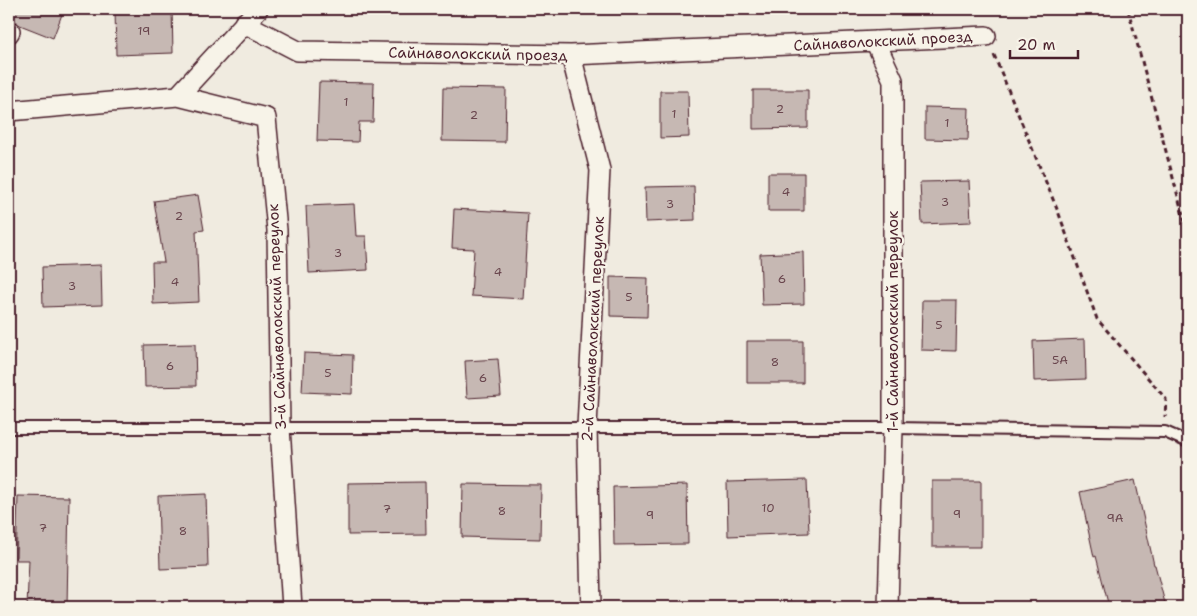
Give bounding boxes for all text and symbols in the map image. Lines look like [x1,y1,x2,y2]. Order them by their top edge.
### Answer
house number: 19 [138,23,150,39]
street label: Сайнаволокский проезд [793,26,973,56]
scale bar [1010,28,1077,60]
text: 20 m [1017,35,1056,55]
street label: Сайнаволокский проезд [388,42,568,66]
house number: 1 [343,94,349,110]
house number: 2 [776,101,784,117]
house number: 1 [671,106,677,122]
house number: 2 [470,107,478,123]
house number: 1 [944,115,950,131]
house number: 4 [782,184,790,200]
house number: 3 [941,194,949,210]
house number: 3 [666,196,674,212]
street label: 3-й Сайнаволокский переулок [263,203,291,431]
house number: 2 [175,208,183,224]
street label: 1-й Сайнаволокский переулок [883,211,903,433]
street label: 2-й Сайнаволокский переулок [577,216,609,442]
house number: 3 [334,245,342,261]
house number: 4 [494,264,502,280]
house number: 6 [778,271,786,287]
house number: 4 [171,274,179,290]
house number: 3 [68,278,76,294]
house number: 5 [625,289,633,305]
house number: 5 [935,317,943,333]
house number: 5А [1052,352,1068,368]
house number: 8 [771,354,779,370]
house number: 6 [166,358,174,374]
house number: 5 [324,365,332,381]
house number: 6 [479,370,487,386]
house number: 10 [761,500,775,516]
house number: 7 [383,501,391,517]
house number: 8 [498,503,506,519]
house number: 9 [953,506,961,522]
house number: 9 [646,507,654,523]
house number: 9А [1106,510,1124,526]
house number: 7 [39,520,47,536]
house number: 8 [179,523,187,539]

